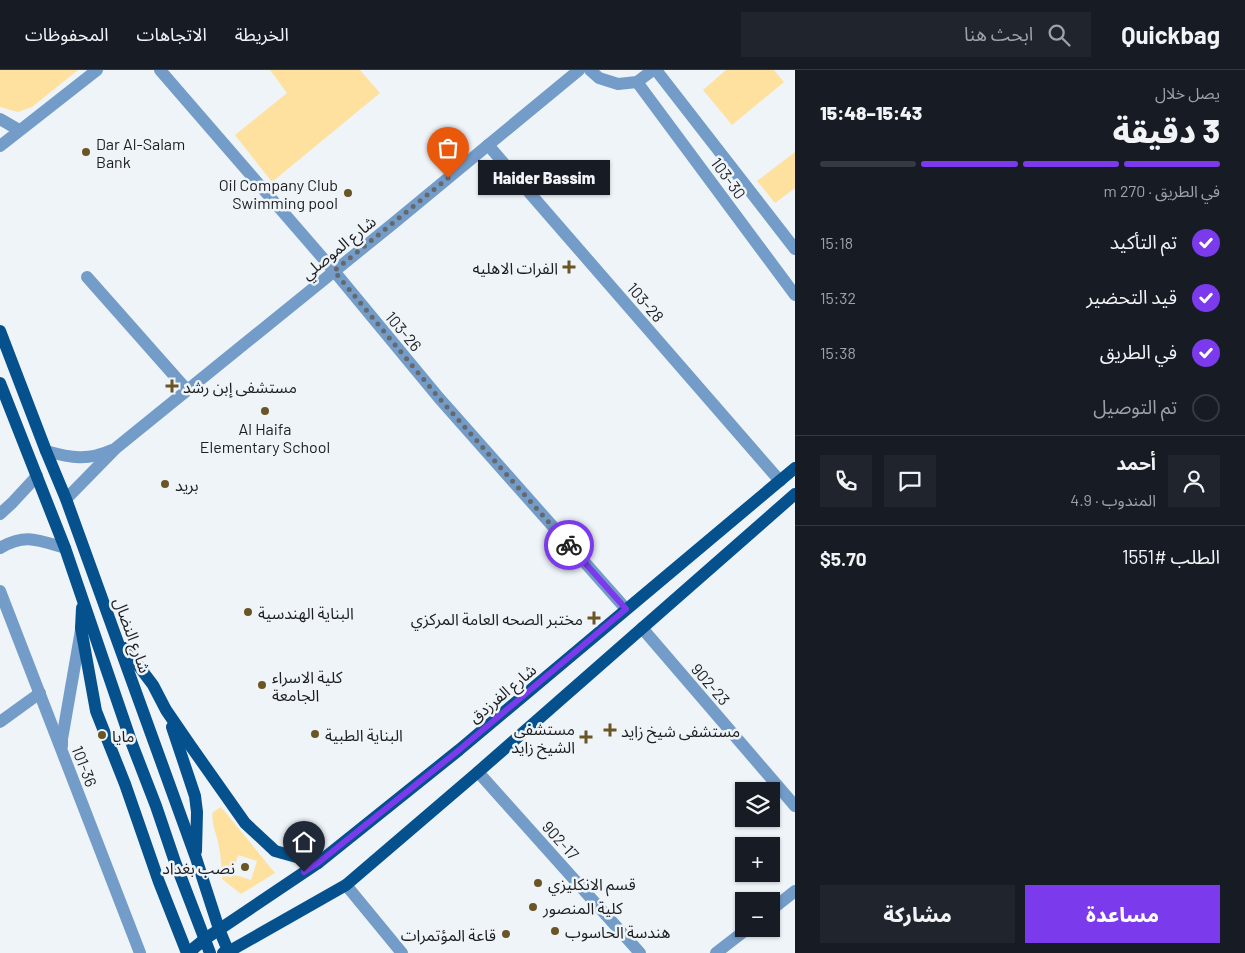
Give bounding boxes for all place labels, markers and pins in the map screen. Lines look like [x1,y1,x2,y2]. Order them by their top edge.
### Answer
pin [427,127,469,178]
place label: Dar Al-Salam Bank [96,134,185,171]
marker: Dar Al-Salam Bank [80,146,92,158]
callout: Haider Bassim [478,160,610,196]
place label: Oil Company Club Swimming pool [219,175,338,212]
marker: Oil Company Club Swimming pool [342,187,354,199]
place label: الفرات الاهليه [472,258,558,278]
marker: الفرات الاهليه [562,260,576,274]
place label: مستشفى إبن رشد [183,377,297,398]
marker: مستشفى إبن رشد [165,379,179,393]
marker: Al Haifa Elementary School [259,405,271,417]
place label: Al Haifa Elementary School [200,419,330,456]
place label: بريد [175,475,198,495]
marker: بريد [159,478,171,490]
place label: البناية الهندسية [258,603,354,623]
marker: البناية الهندسية [242,606,254,618]
place label: مختبر الصحه العامة المركزي [411,609,583,631]
marker: مختبر الصحه العامة المركزي [587,611,601,625]
place label: كلية الاسراء الجامعة [272,667,343,704]
marker: كلية الاسراء الجامعة [256,679,268,691]
place label: مستشفى الشيخ زايد [511,719,575,760]
place label: مستشفى شيخ زايد [621,721,740,744]
marker: مستشفى شيخ زايد [603,723,617,737]
place label: البناية الطبية [325,725,403,744]
place label: مايا [112,726,135,745]
marker: البناية الطبية [309,728,321,740]
marker: مايا [96,729,108,741]
marker: مستشفى الشيخ زايد [579,730,593,744]
pin [283,821,325,872]
place label: نصب بغداد [162,858,235,877]
marker: نصب بغداد [239,861,251,873]
place label: قسم الانكليزي [548,874,636,897]
marker: قسم الانكليزي [532,877,544,889]
place label: كلية المنصور [542,898,623,918]
marker: كلية المنصور [527,901,539,913]
place label: هندسة الحاسوب [565,922,671,942]
place label: قاعة المؤتمرات [401,925,496,945]
marker: هندسة الحاسوب [549,925,561,937]
marker: قاعة المؤتمرات [500,928,512,940]

